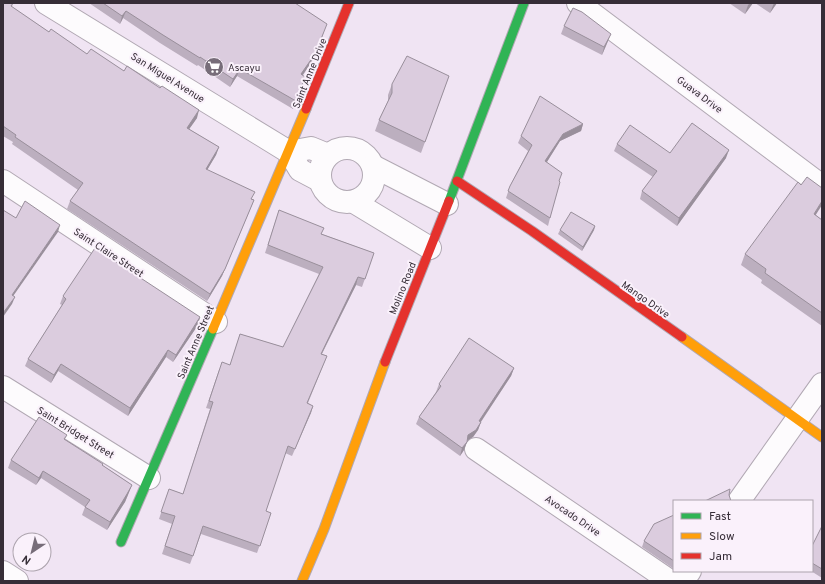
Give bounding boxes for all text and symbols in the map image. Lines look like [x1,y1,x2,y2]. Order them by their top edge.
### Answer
street label: Saint Anne Drive [290,36,330,111]
street label: San Miguel Avenue [128,50,206,106]
supermarket icon: Ascayu [203,56,225,78]
place label: Ascayu [228,62,260,75]
street label: Guava Drive [674,74,725,117]
street label: Saint Claire Street [71,226,146,281]
street label: Molino Road [387,260,420,317]
street label: Mango Drive [618,279,672,322]
street label: Saint Anne Street [175,304,218,381]
street label: Saint Bridget Street [34,404,116,462]
street label: Avocado Drive [542,493,603,540]
legend [673,500,813,572]
text: Fast [709,509,731,525]
text: Slow [709,529,735,545]
north arrow [12,532,52,572]
text: Jam [709,549,732,565]
text: N [20,551,34,567]

